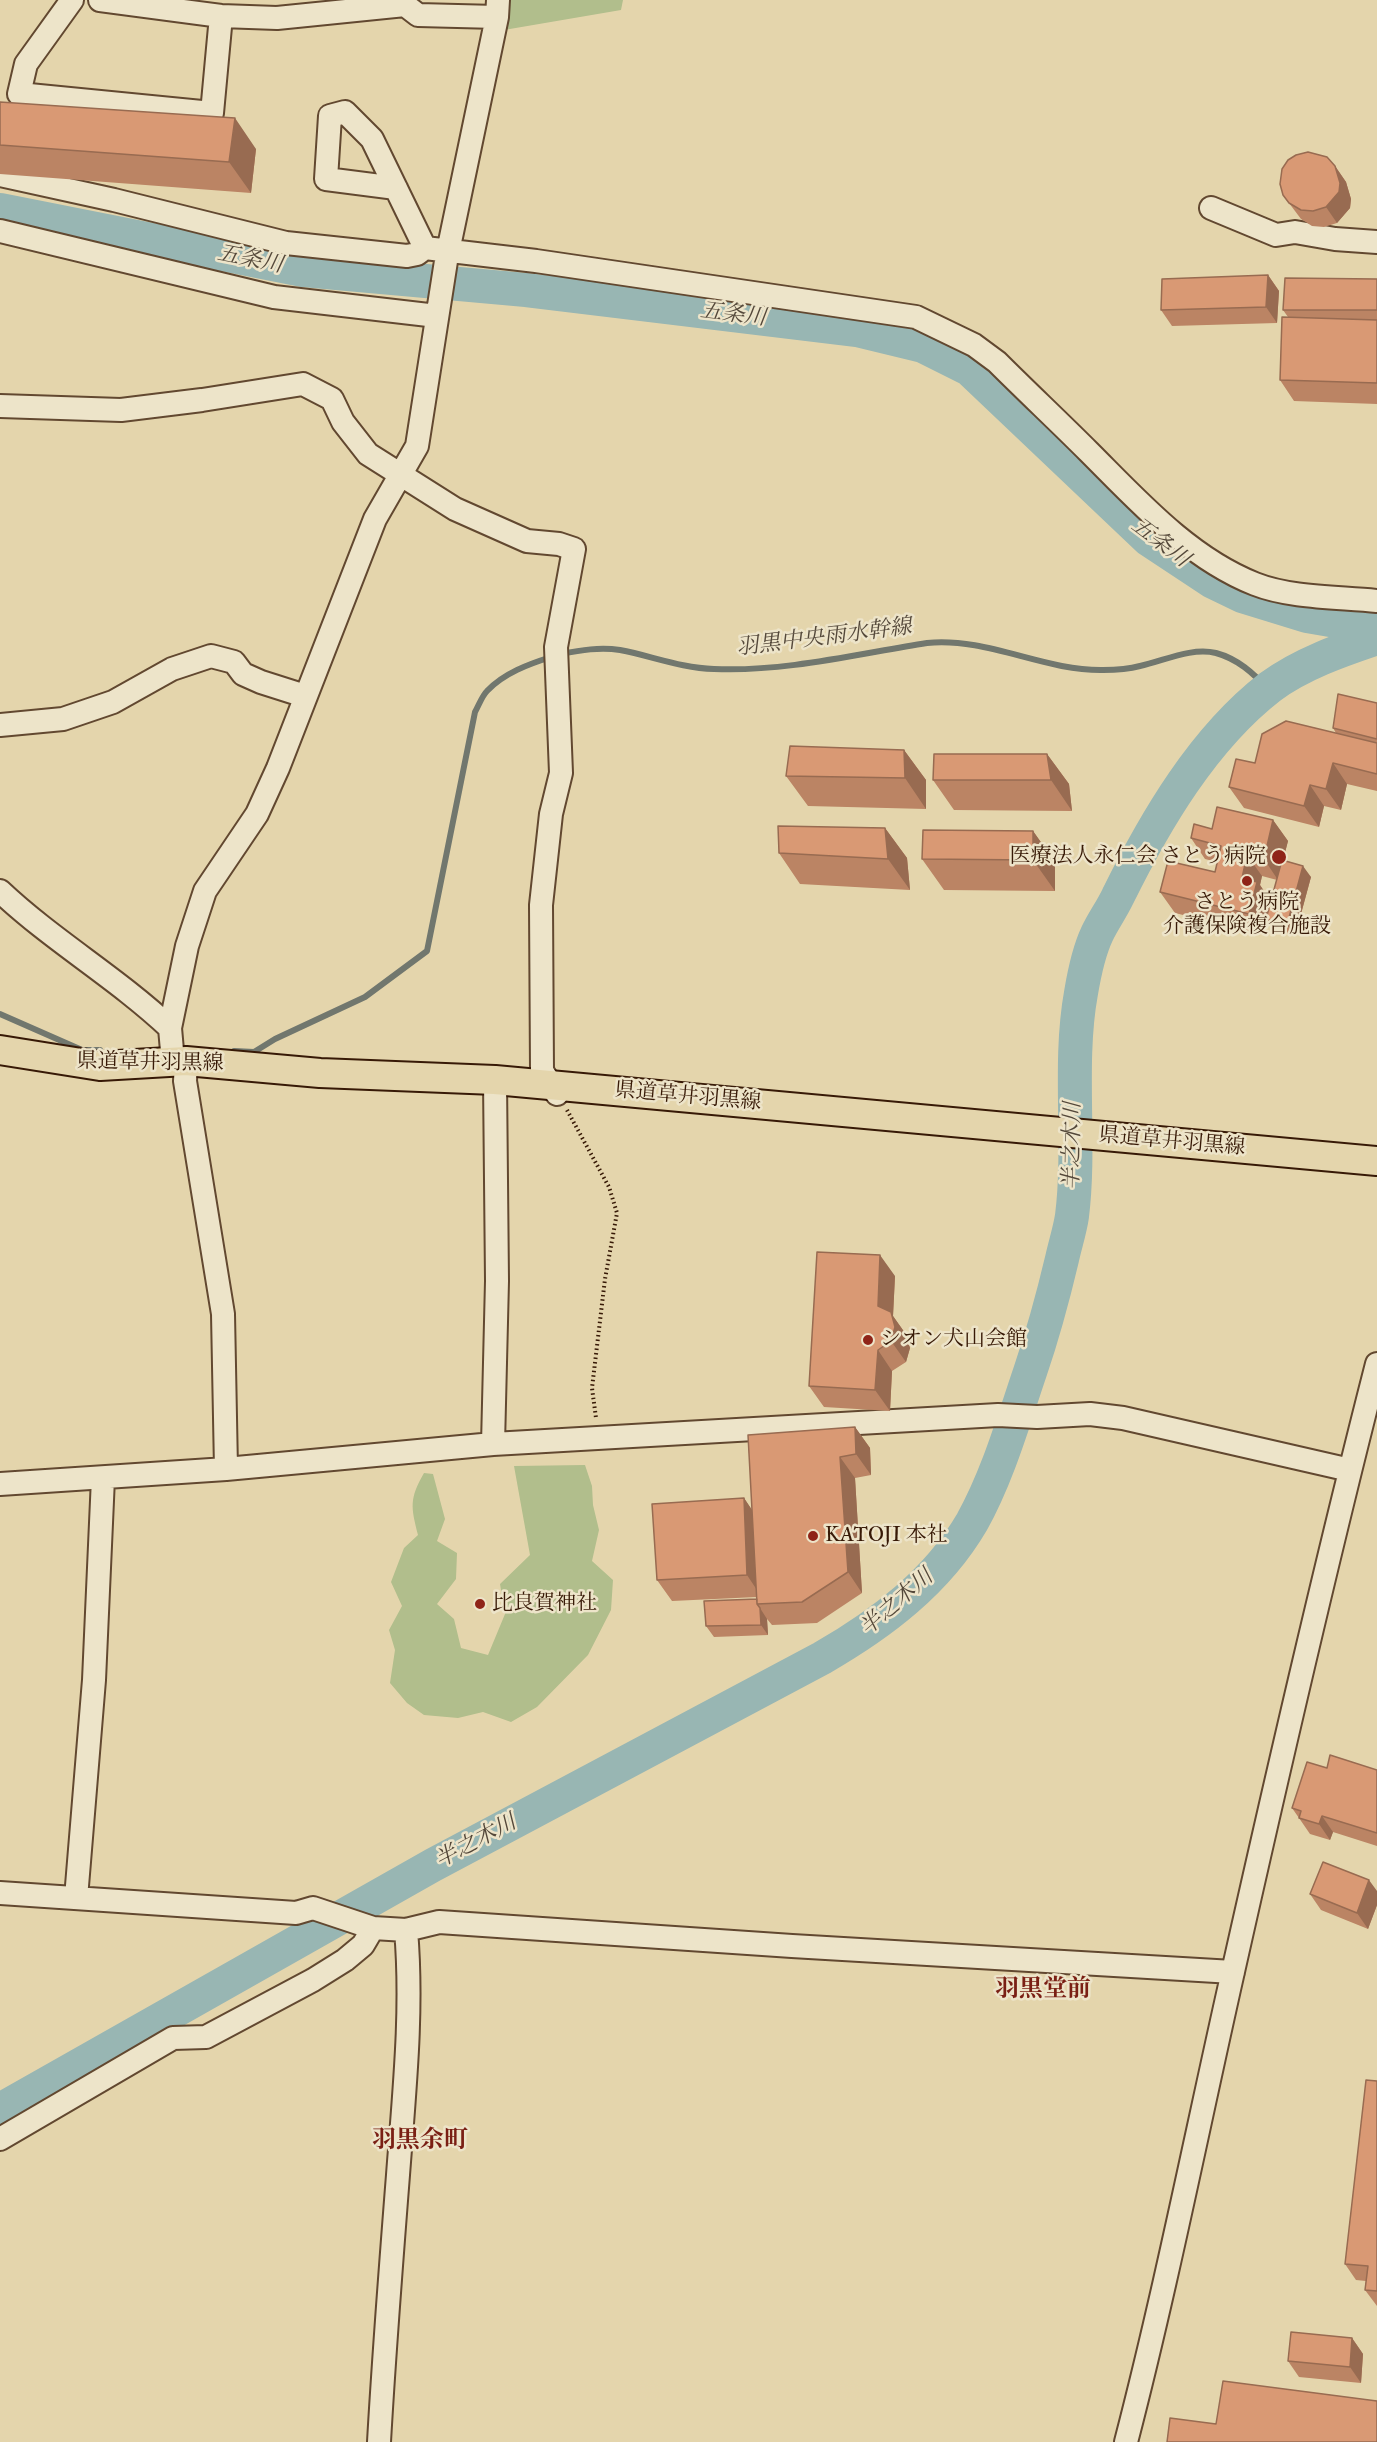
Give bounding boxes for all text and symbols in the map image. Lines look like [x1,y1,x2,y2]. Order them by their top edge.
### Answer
water label: 五条川 [215,241,285,279]
water label: 五条川 [699,298,767,332]
water label: 五条川 [1126,513,1194,573]
water label: 羽黒中央雨水幹線 [735,614,913,662]
place label: 医療法人永仁会 さとう病院 [1009,844,1266,870]
marker: 医療法人永仁会 さとう病院 [1270,848,1288,866]
marker: さとう病院 介護保険複合施設 [1240,874,1254,888]
place label: さとう病院 介護保険複合施設 [1163,890,1331,940]
street label: 県道草井羽黒線 [76,1049,224,1077]
street label: 県道草井羽黒線 [614,1078,762,1116]
water label: 半之木川 [1059,1102,1087,1190]
street label: 県道草井羽黒線 [1098,1123,1246,1161]
place label: シオン犬山会館 [880,1327,1027,1353]
marker: シオン犬山会館 [861,1333,875,1347]
place label: KATOJI 本社 [825,1523,948,1549]
marker: KATOJI 本社 [806,1529,820,1543]
water label: 半之木川 [855,1564,939,1642]
place label: 比良賀神社 [492,1591,597,1617]
marker: 比良賀神社 [473,1597,487,1611]
water label: 半之木川 [431,1810,521,1874]
district label: 羽黒堂前 [995,1976,1091,2004]
district label: 羽黒余町 [372,2127,468,2155]

